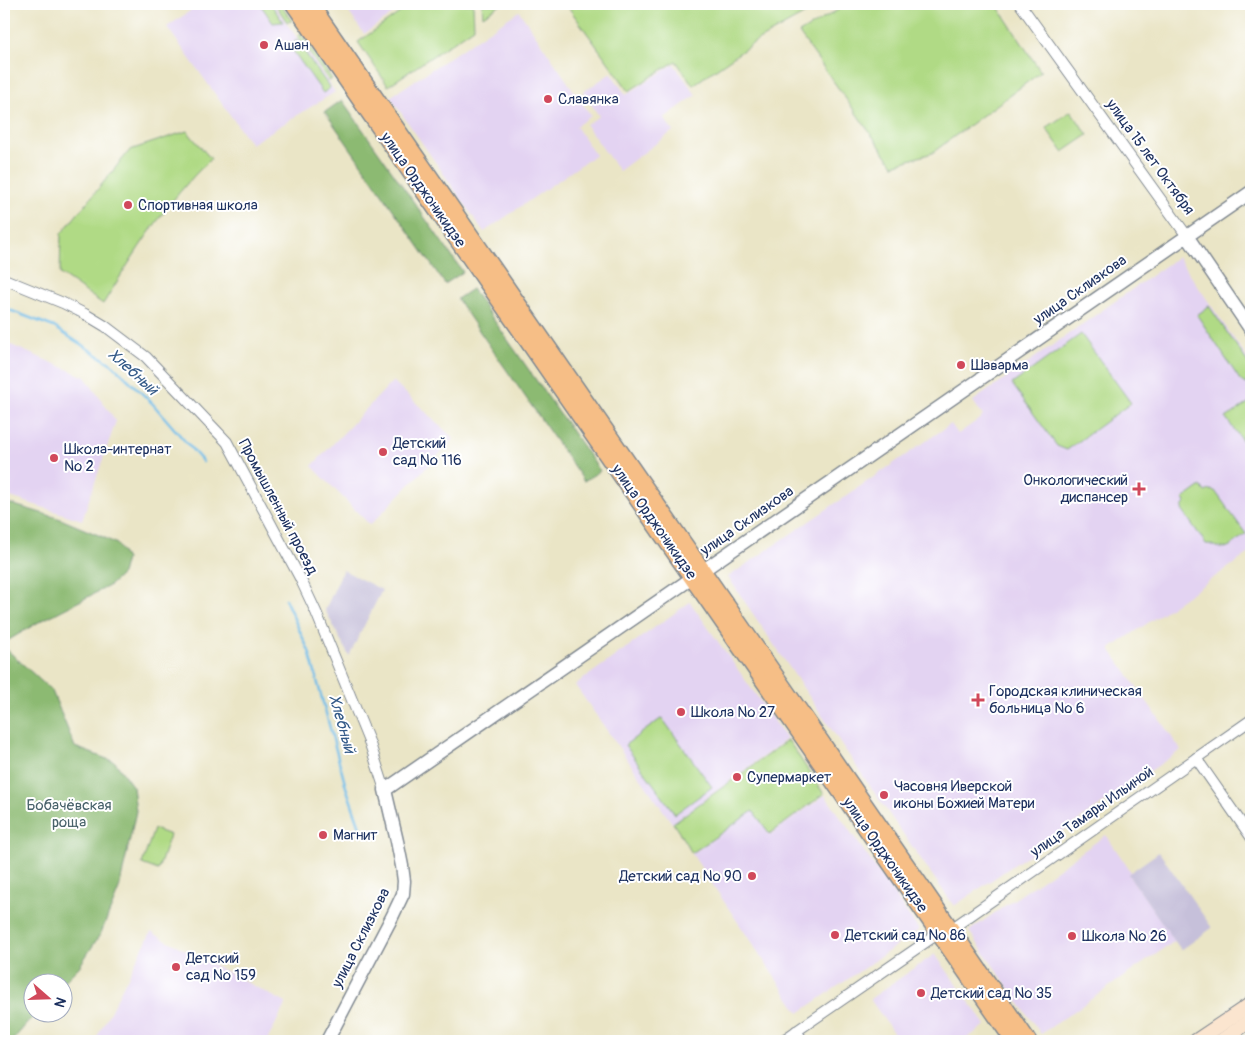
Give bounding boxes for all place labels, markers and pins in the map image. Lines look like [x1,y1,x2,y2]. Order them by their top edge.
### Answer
place label: Ашан [274,36,309,55]
marker: Ашан [258,39,270,51]
place label: Славянка [558,90,619,109]
marker: Славянка [542,93,554,105]
place label: Спортивная школа [138,196,258,215]
marker: Спортивная школа [122,199,134,211]
place label: Шаварма [971,356,1029,375]
marker: Шаварма [955,359,967,371]
place label: Детский сад № 116 [392,434,462,470]
place label: Школа-интернат № 2 [64,440,172,476]
marker: Детский сад № 116 [377,446,389,458]
marker: Школа-интернат № 2 [48,452,60,464]
place label: Онкологический диспансер [1023,471,1128,507]
marker: Онкологический диспансер [1132,482,1146,496]
place label: Городская клиническая больница № 6 [989,682,1142,718]
marker: Городская клиническая больница № 6 [971,693,985,707]
place label: Школа № 27 [691,703,775,722]
marker: Школа № 27 [675,706,687,718]
place label: Супермаркет [747,768,832,787]
marker: Супермаркет [731,771,743,783]
place label: Часовня Иверской иконы Божией Матери [894,777,1035,813]
marker: Часовня Иверской иконы Божией Матери [878,789,890,801]
place label: Магнит [333,826,378,845]
marker: Магнит [317,829,329,841]
place label: Детский сад № 90 [618,867,742,886]
marker: Детский сад № 90 [746,870,758,882]
place label: Детский сад № 86 [844,926,966,945]
place label: Школа № 26 [1082,927,1167,946]
marker: Детский сад № 86 [829,929,841,941]
marker: Школа № 26 [1066,930,1078,942]
place label: Детский сад № 159 [185,949,256,985]
marker: Детский сад № 159 [170,961,182,973]
place label: Детский сад № 35 [930,984,1052,1003]
marker: Детский сад № 35 [915,987,927,999]

